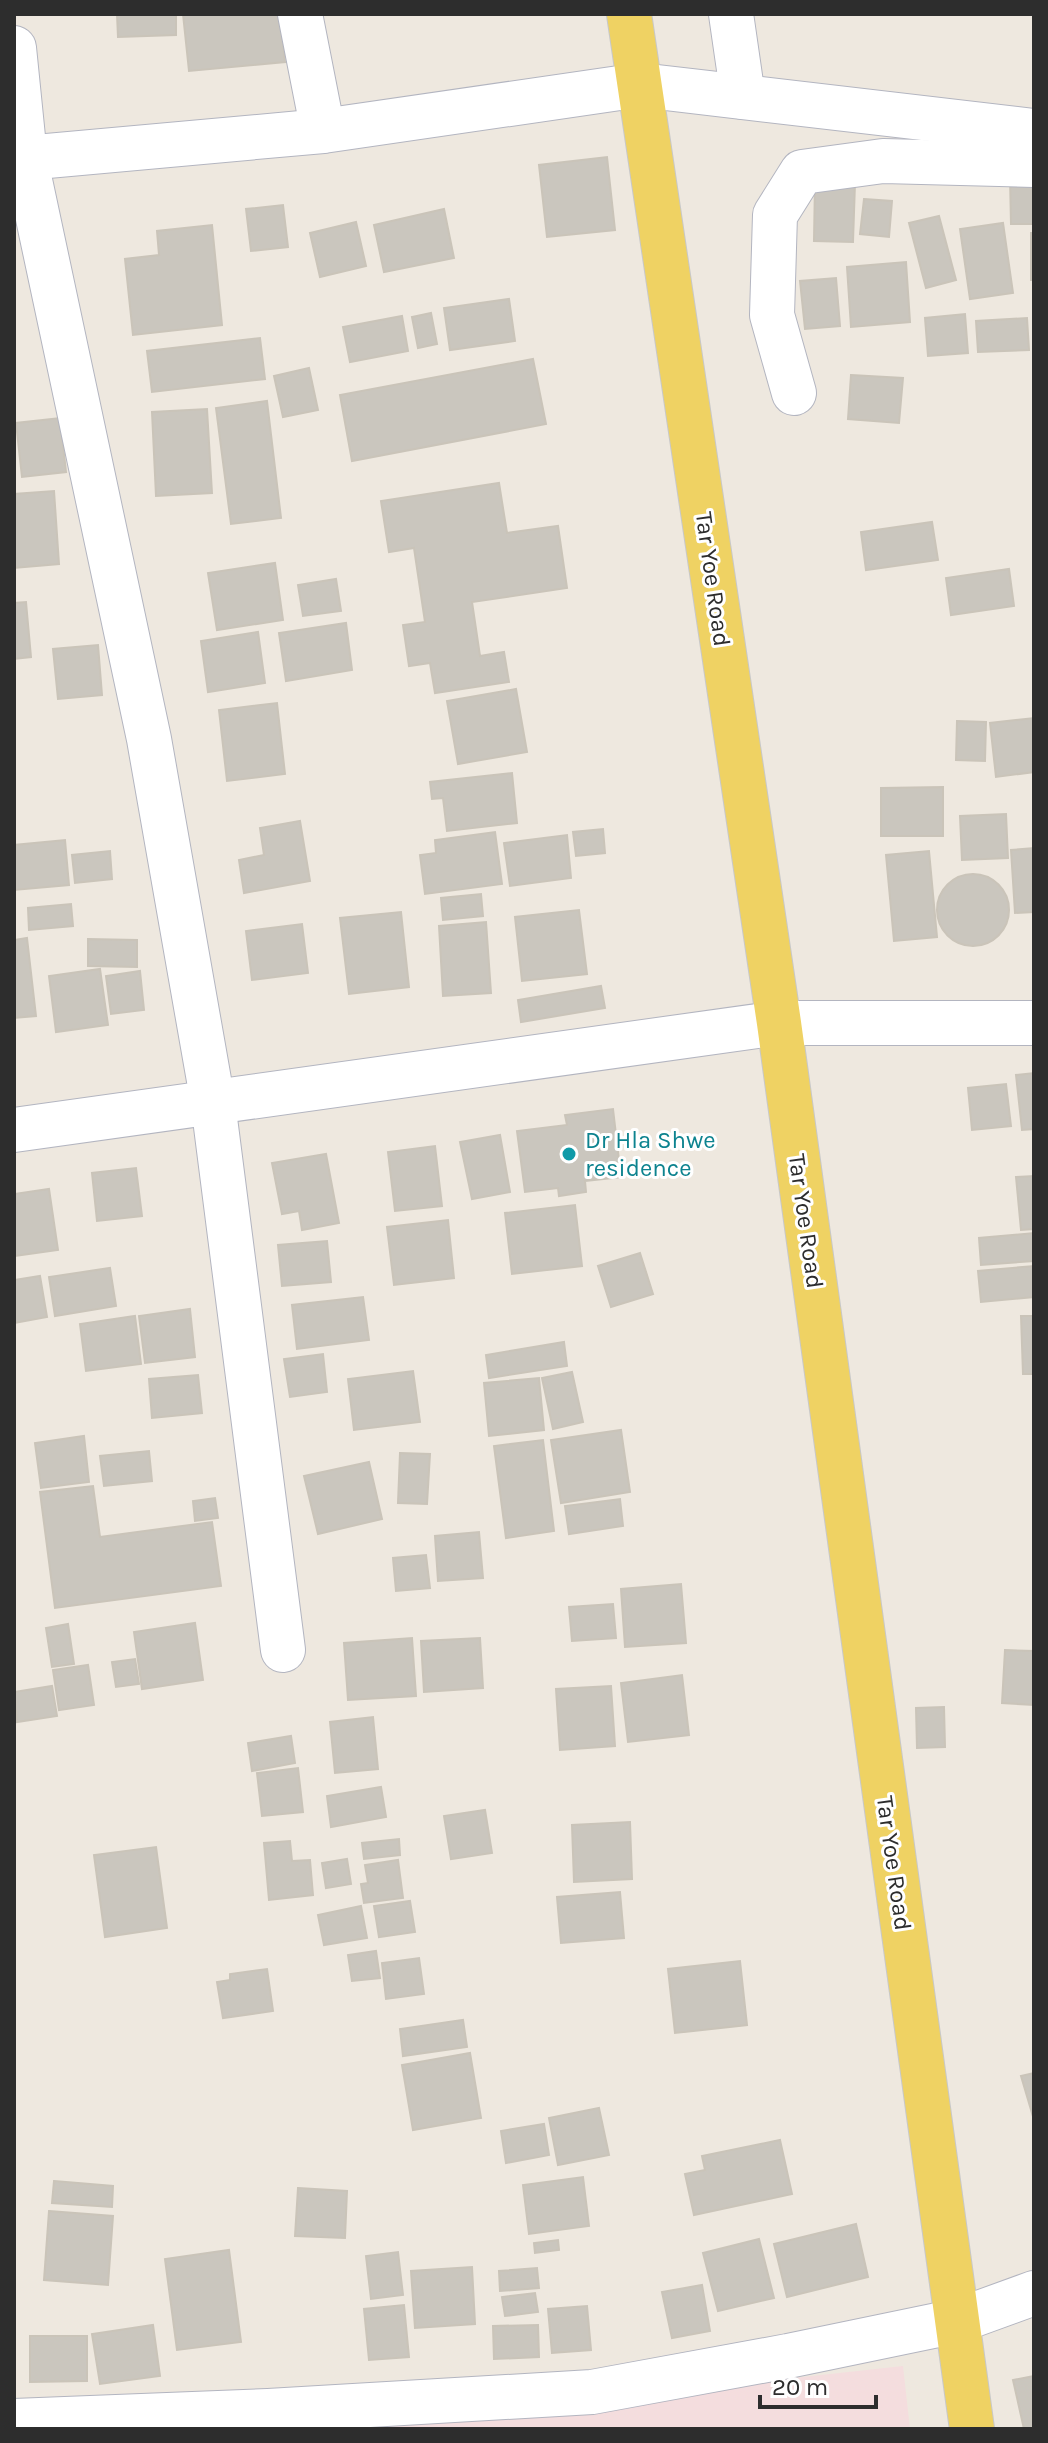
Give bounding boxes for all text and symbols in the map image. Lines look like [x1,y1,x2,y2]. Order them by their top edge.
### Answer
street label: Tar Yoe Road [690,510,736,648]
place label: Dr Hla Shwe residence [585,1126,716,1182]
marker: Dr Hla Shwe residence [560,1145,578,1163]
street label: Tar Yoe Road [783,1152,829,1290]
street label: Tar Yoe Road [871,1794,917,1932]
scale bar [760,2359,876,2409]
text: 20 m [772,2373,828,2401]

